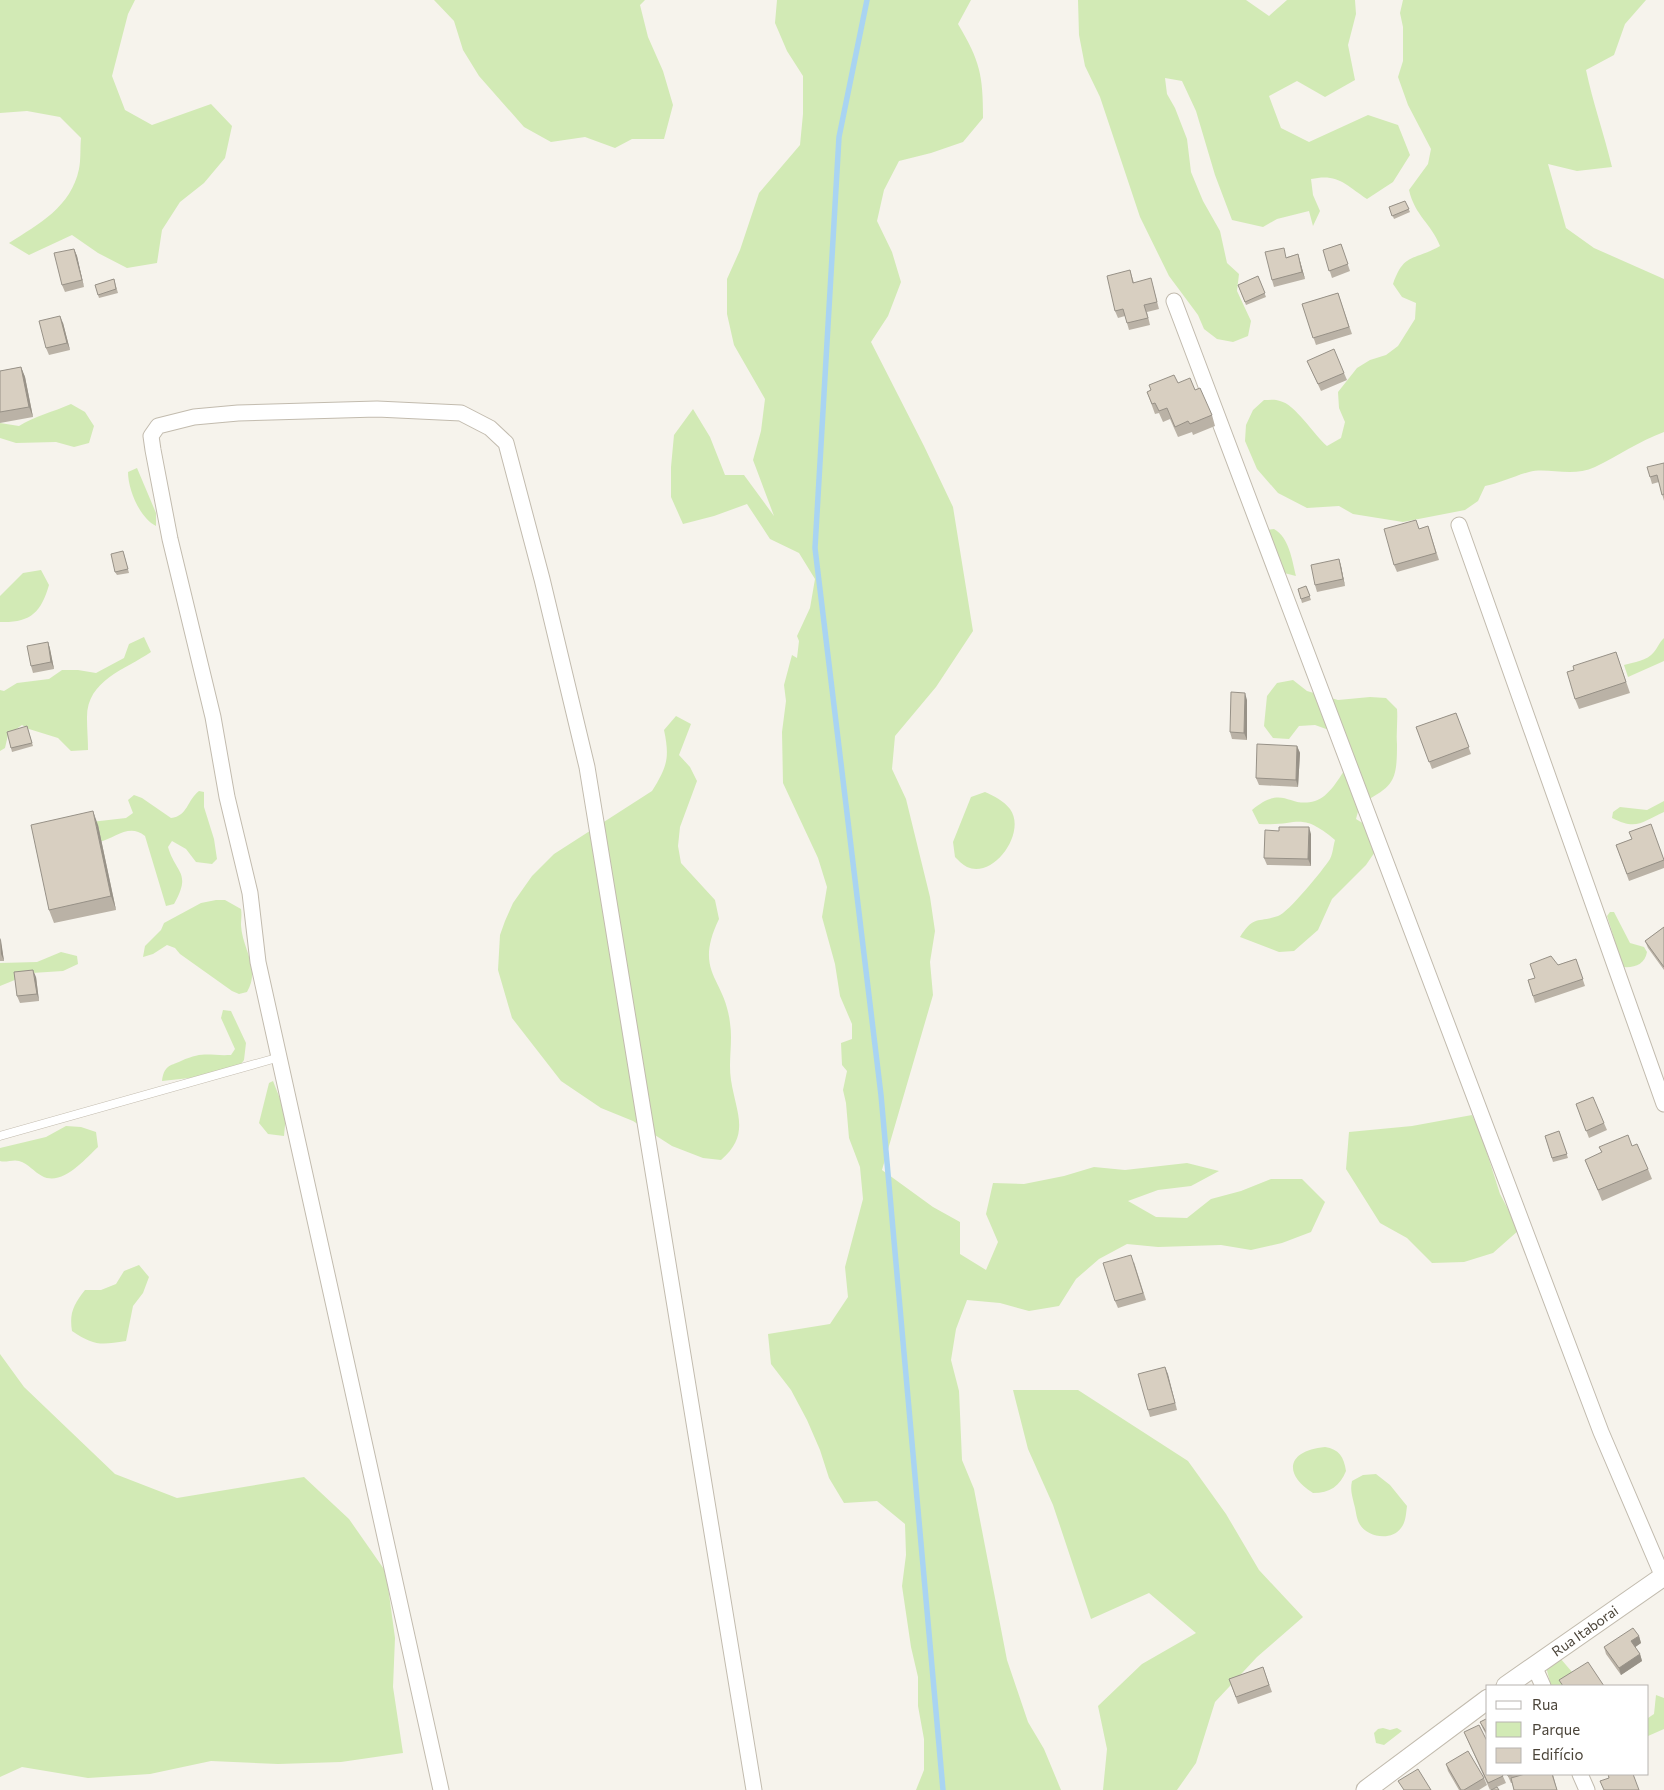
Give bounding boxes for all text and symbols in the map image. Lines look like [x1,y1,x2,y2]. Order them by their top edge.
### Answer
street label: Rua Itaborai [1548,1602,1621,1660]
legend [1486,1685,1649,1775]
text: Rua [1532,1695,1558,1713]
text: Parque [1532,1720,1580,1738]
text: Edifício [1532,1745,1583,1763]

